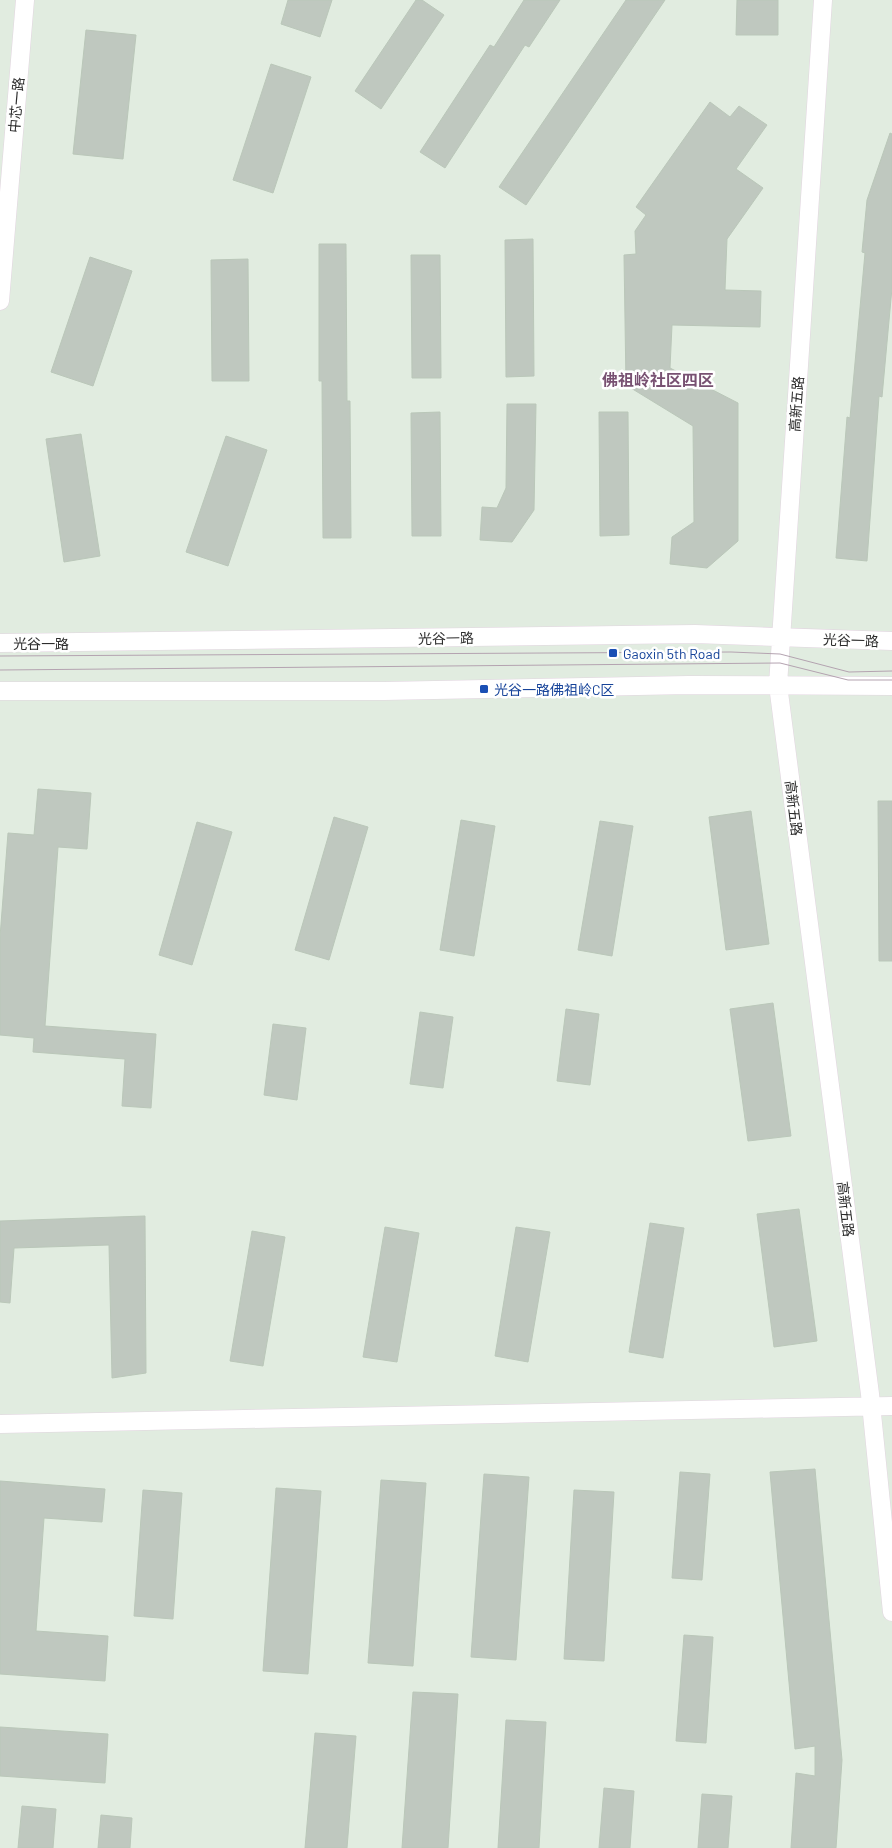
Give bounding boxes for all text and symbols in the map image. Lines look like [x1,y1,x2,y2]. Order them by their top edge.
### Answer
street label: 中芯一路 [5,76,27,134]
district label: 佛祖岭社区四区 [602,370,714,389]
street label: 高新五路 [786,375,806,433]
street label: 光谷一路 [418,629,474,647]
street label: 光谷一路 [823,631,879,649]
street label: 光谷一路 [13,635,69,652]
place label: Gaoxin 5th Road [623,645,720,662]
marker: Gaoxin 5th Road [607,647,619,659]
place label: 光谷一路佛祖岭C区 [494,681,615,698]
marker: 光谷一路佛祖岭C区 [478,683,490,695]
street label: 高新五路 [782,779,806,837]
street label: 高新五路 [834,1180,858,1238]

